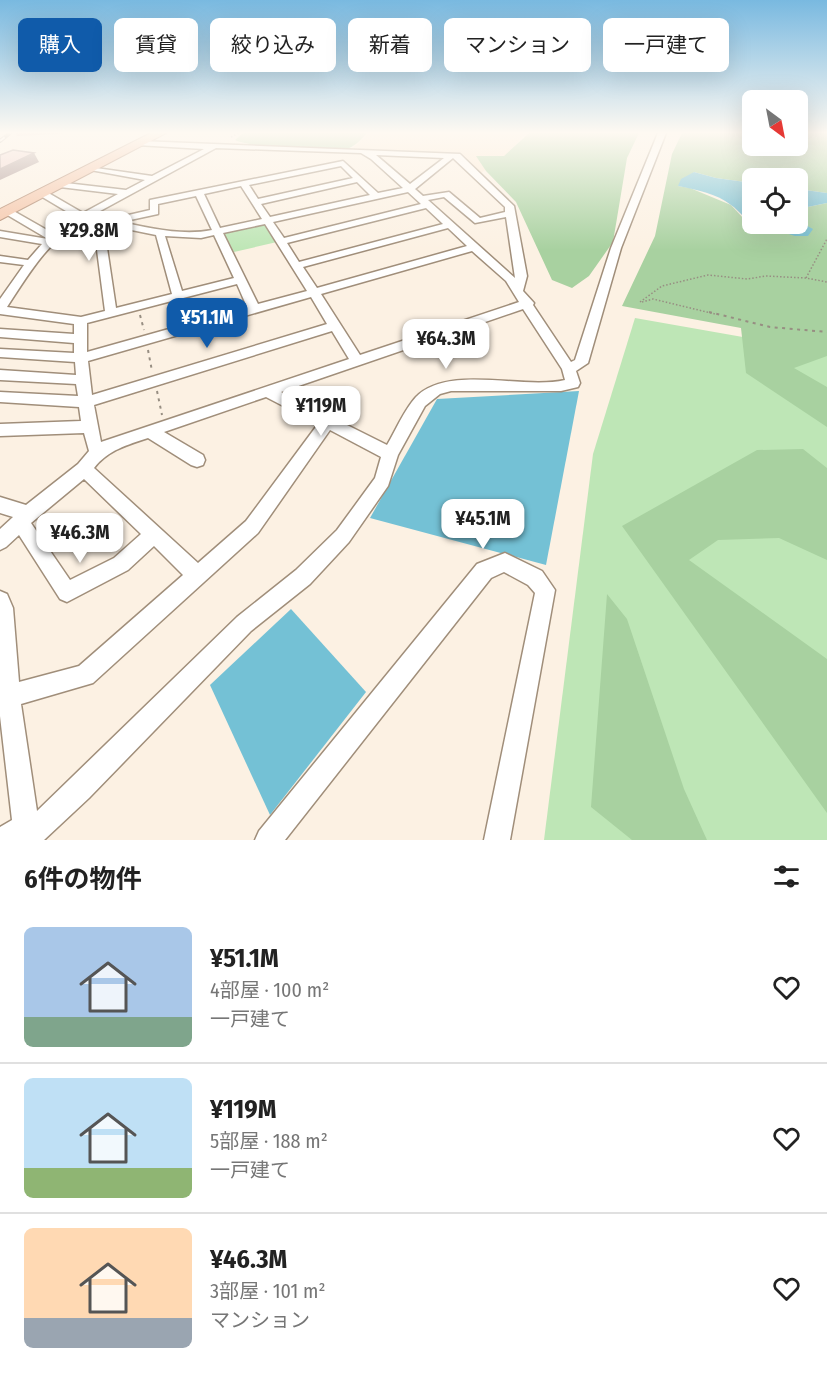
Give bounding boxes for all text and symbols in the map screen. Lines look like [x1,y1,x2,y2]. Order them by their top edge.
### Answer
chip: 購入 [18,18,102,72]
chip: 賃貸 [114,18,198,72]
chip: 絞り込み [210,18,336,72]
chip: 新着 [348,18,432,72]
chip: マンション [444,18,591,72]
chip: 一戸建て [603,18,729,72]
north arrow [742,90,808,156]
map controls [742,90,808,234]
button: locate [742,168,808,234]
pin: ¥29.8M [40,211,138,262]
text: ¥29.8M [59,218,119,242]
pin: ¥51.1M [158,298,256,349]
text: ¥51.1M [181,305,233,329]
pin: ¥64.3M [397,319,495,370]
text: ¥64.3M [416,326,476,350]
pin: ¥119M [279,386,363,437]
text: ¥119M [295,393,347,417]
pin: ¥45.1M [434,499,532,550]
text: ¥45.1M [455,506,511,530]
pin: ¥46.3M [31,513,129,564]
text: ¥46.3M [50,520,110,544]
icon: filters [770,860,803,893]
text: 6件の物件 [24,864,142,895]
text: ¥51.1M [210,943,279,974]
icon: home [72,951,144,1023]
icon: heart [770,971,803,1004]
text: 4部屋 · 100 m² [210,978,329,1002]
text: 一戸建て [210,1007,290,1031]
text: ¥119M [210,1094,276,1125]
icon: home [72,1102,144,1174]
icon: heart [770,1122,803,1155]
text: 5部屋 · 188 m² [210,1129,328,1153]
text: 一戸建て [210,1158,290,1182]
text: ¥46.3M [210,1244,287,1275]
icon: home [72,1252,144,1324]
icon: heart [770,1272,803,1305]
text: 3部屋 · 101 m² [210,1279,325,1303]
text: マンション [210,1308,310,1332]

